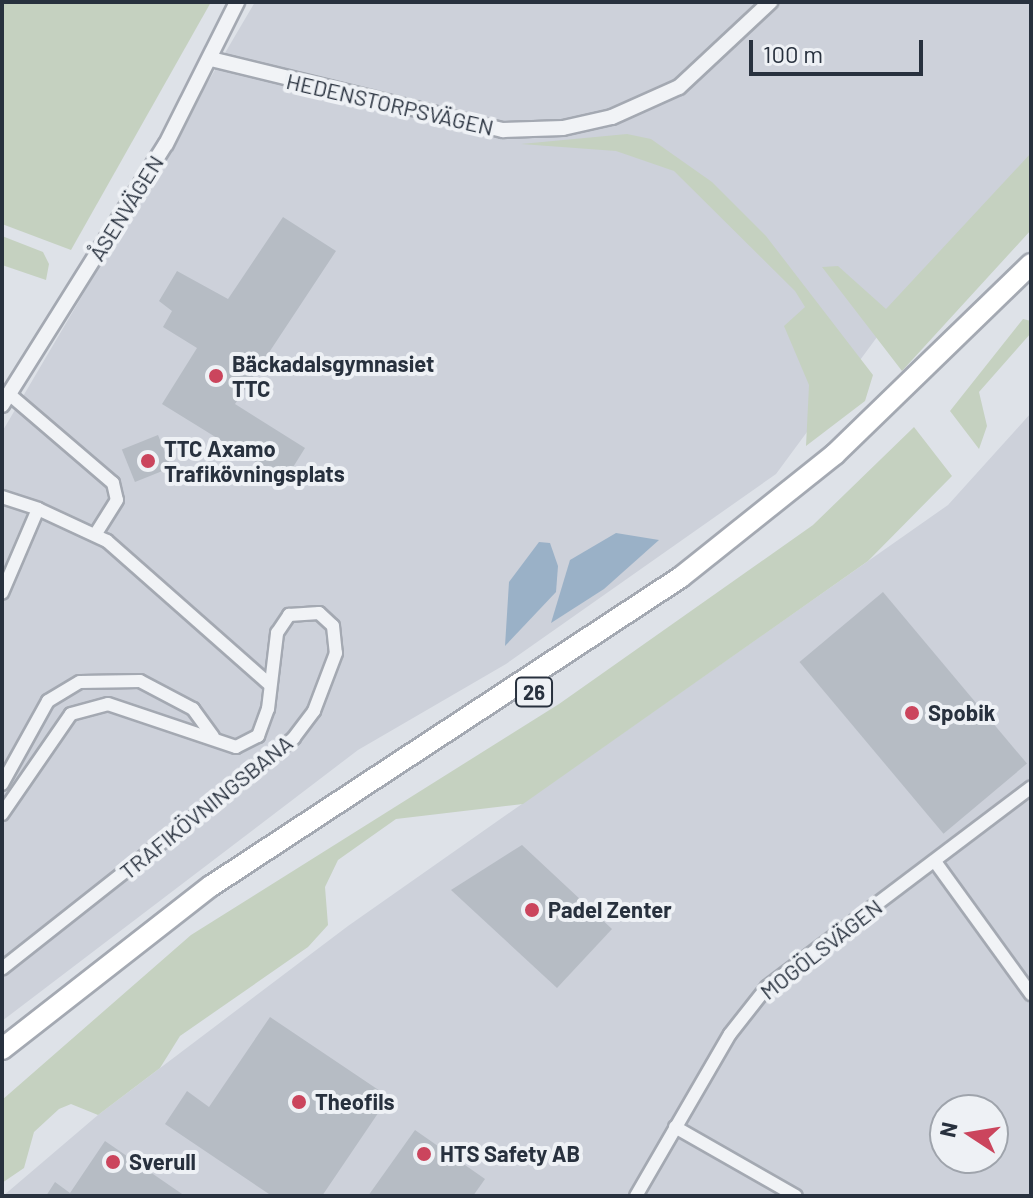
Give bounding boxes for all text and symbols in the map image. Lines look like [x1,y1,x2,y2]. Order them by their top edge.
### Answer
scale bar [753,24,927,74]
text: 100 m [763,39,823,68]
street label: HEDENSTORPSVÄGEN [284,67,496,141]
street label: ÅSENVÄGEN [83,150,169,266]
place label: Bäckadalsgymnasiet TTC [232,350,434,402]
marker: Bäckadalsgymnasiet TTC [207,367,225,385]
place label: TTC Axamo Trafikövningsplats [164,435,345,486]
marker: TTC Axamo Trafikövningsplats [139,452,157,470]
road number: 26 [514,676,554,708]
place label: Spobik [928,700,996,726]
marker: Spobik [903,704,921,722]
street label: TRAFIKÖVNINGSBANA [114,729,298,885]
street label: MOGÖLSVÄGEN [755,893,887,1005]
place label: Padel Zenter [548,897,672,923]
marker: Padel Zenter [523,901,541,919]
place label: Theofils [315,1089,395,1115]
marker: Theofils [290,1093,308,1111]
north arrow [929,1094,1009,1174]
text: N [933,1120,962,1139]
place label: HTS Safety AB [440,1141,580,1167]
marker: HTS Safety AB [415,1145,433,1163]
place label: Sverull [129,1149,196,1175]
marker: Sverull [104,1153,122,1171]

